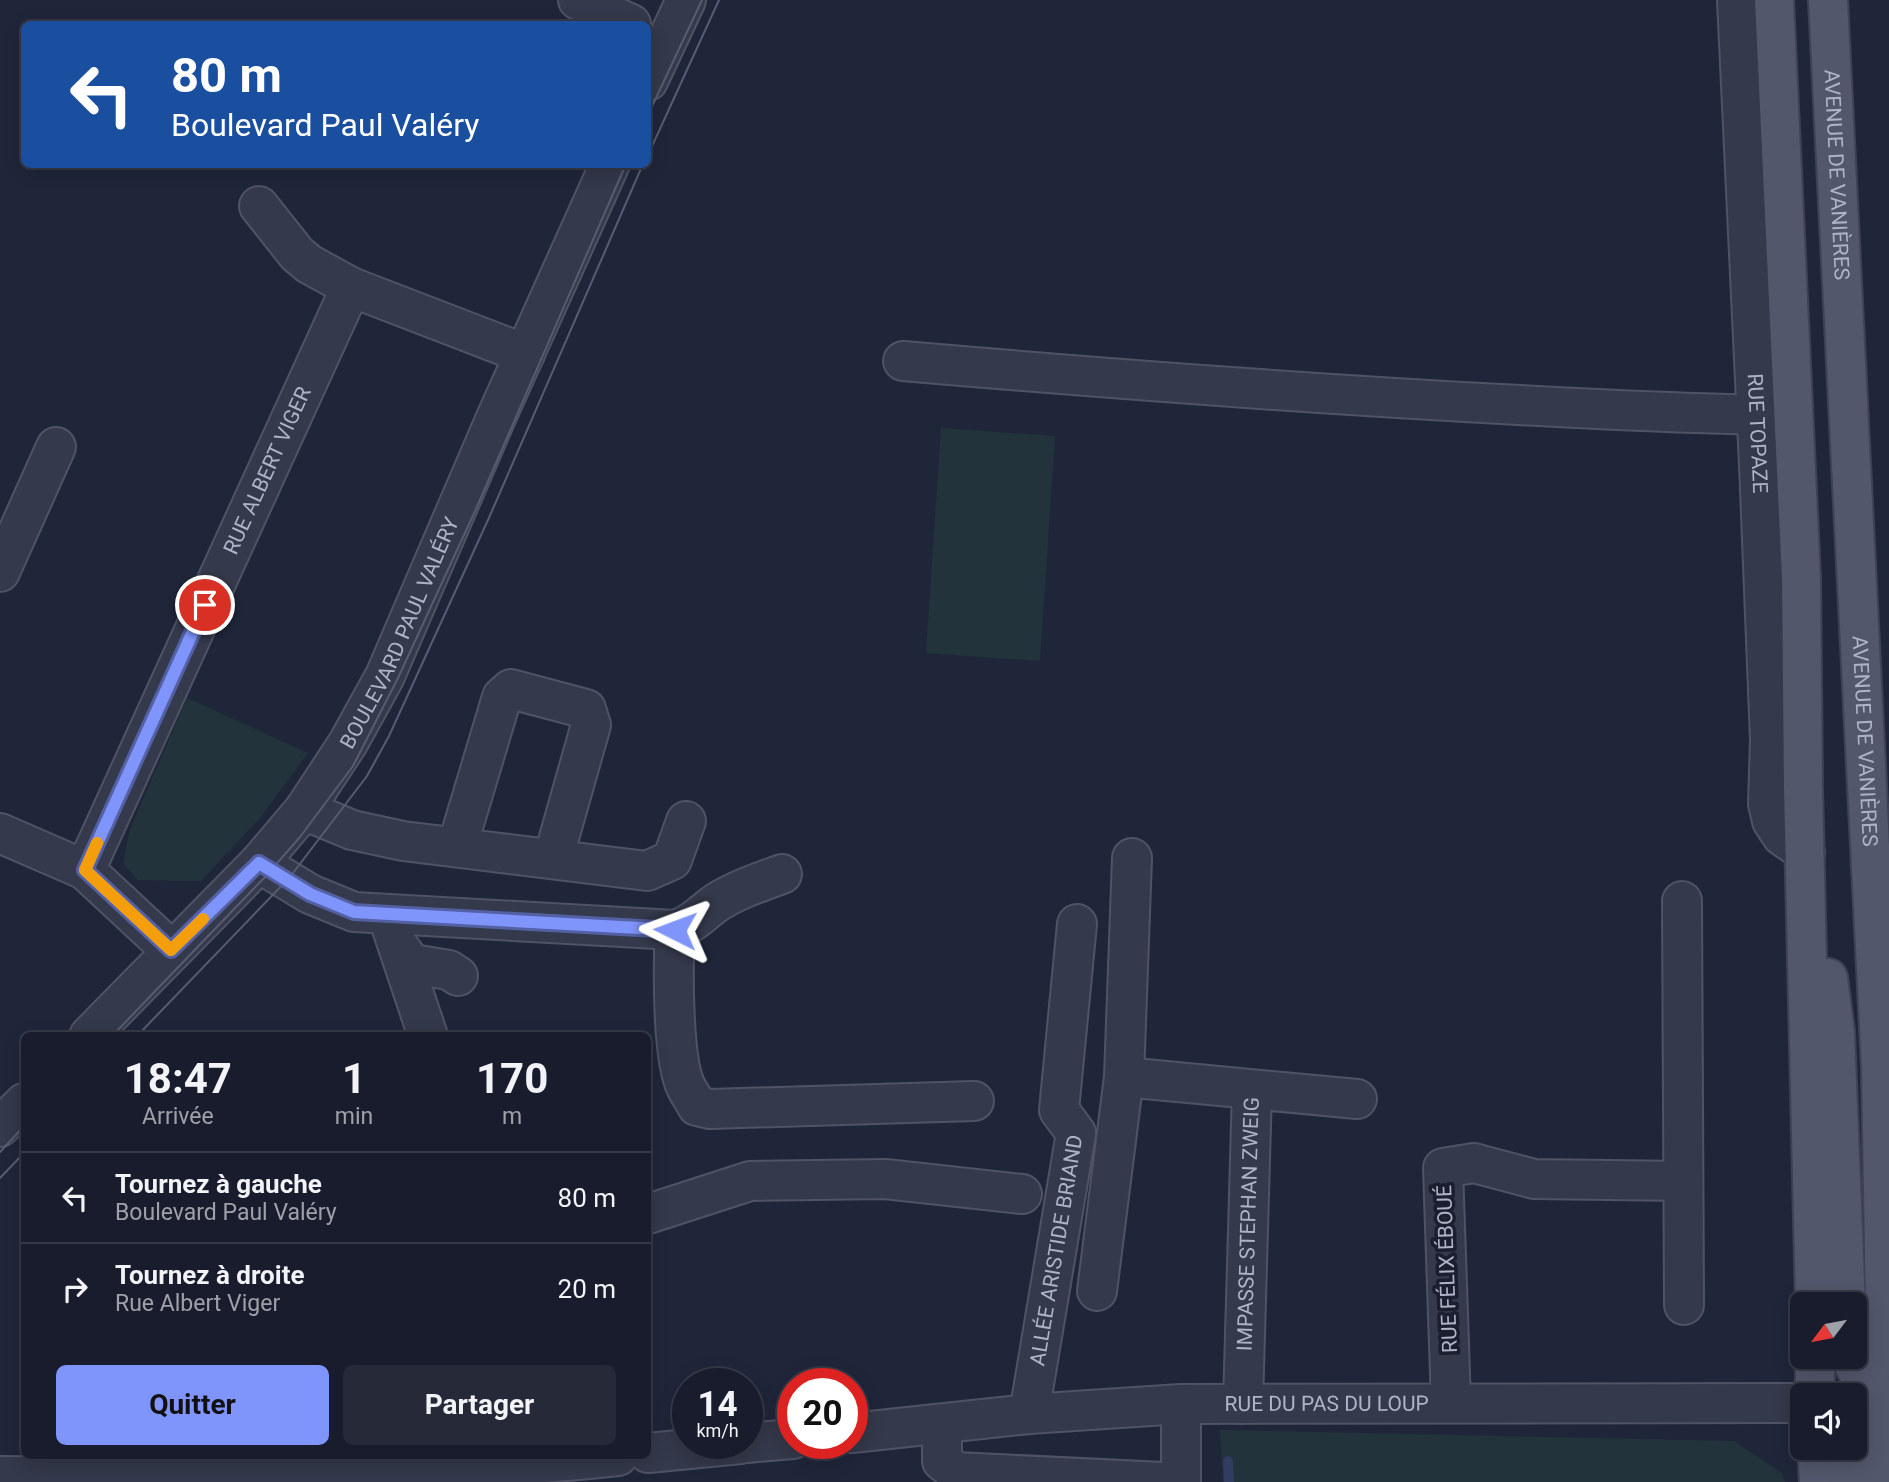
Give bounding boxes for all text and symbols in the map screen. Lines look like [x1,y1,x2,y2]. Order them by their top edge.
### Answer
text: 80 m [171,47,282,104]
icon: left [56,49,147,140]
street label: AVENUE DE VANIÈRES [1819,69,1854,281]
text: Boulevard Paul Valéry [171,106,479,144]
street label: RUE TOPAZE [1743,373,1772,494]
street label: RUE ALBERT VIGER [219,383,316,558]
street label: BOULEVARD PAUL VALÉRY [335,513,464,753]
pin [175,575,235,635]
icon: arrive [186,586,224,624]
street label: AVENUE DE VANIÈRES [1848,635,1882,847]
position arrow [638,893,712,967]
text: 18:47 [124,1054,232,1103]
text: 1 [342,1054,366,1103]
text: 170 [476,1054,548,1103]
street label: IMPASSE STEPHAN ZWEIG [1233,1097,1264,1351]
text: Arrivée [142,1103,214,1130]
text: min [335,1103,373,1130]
text: m [502,1103,522,1130]
street label: ALLÉE ARISTIDE BRIAND [1025,1133,1088,1368]
text: Tournez à gauche [115,1169,322,1199]
icon: left [56,1179,94,1217]
text: 80 m [558,1183,616,1213]
street label: RUE FÉLIX ÉBOUÉ [1432,1185,1462,1353]
text: Boulevard Paul Valéry [115,1199,337,1226]
text: Tournez à droite [115,1260,305,1290]
icon: right [56,1270,94,1308]
text: 20 m [558,1274,616,1304]
text: Rue Albert Viger [115,1290,280,1317]
north arrow [1790,1292,1867,1368]
map controls [1790,1292,1867,1460]
button: Quitter [56,1365,329,1445]
button: Partager [343,1365,616,1445]
speed limit sign: 20 [777,1368,868,1459]
button: sound [1790,1383,1867,1460]
text: 14 [697,1384,738,1425]
street label: RUE DU PAS DU LOUP [1225,1392,1429,1416]
text: km/h [696,1420,739,1441]

